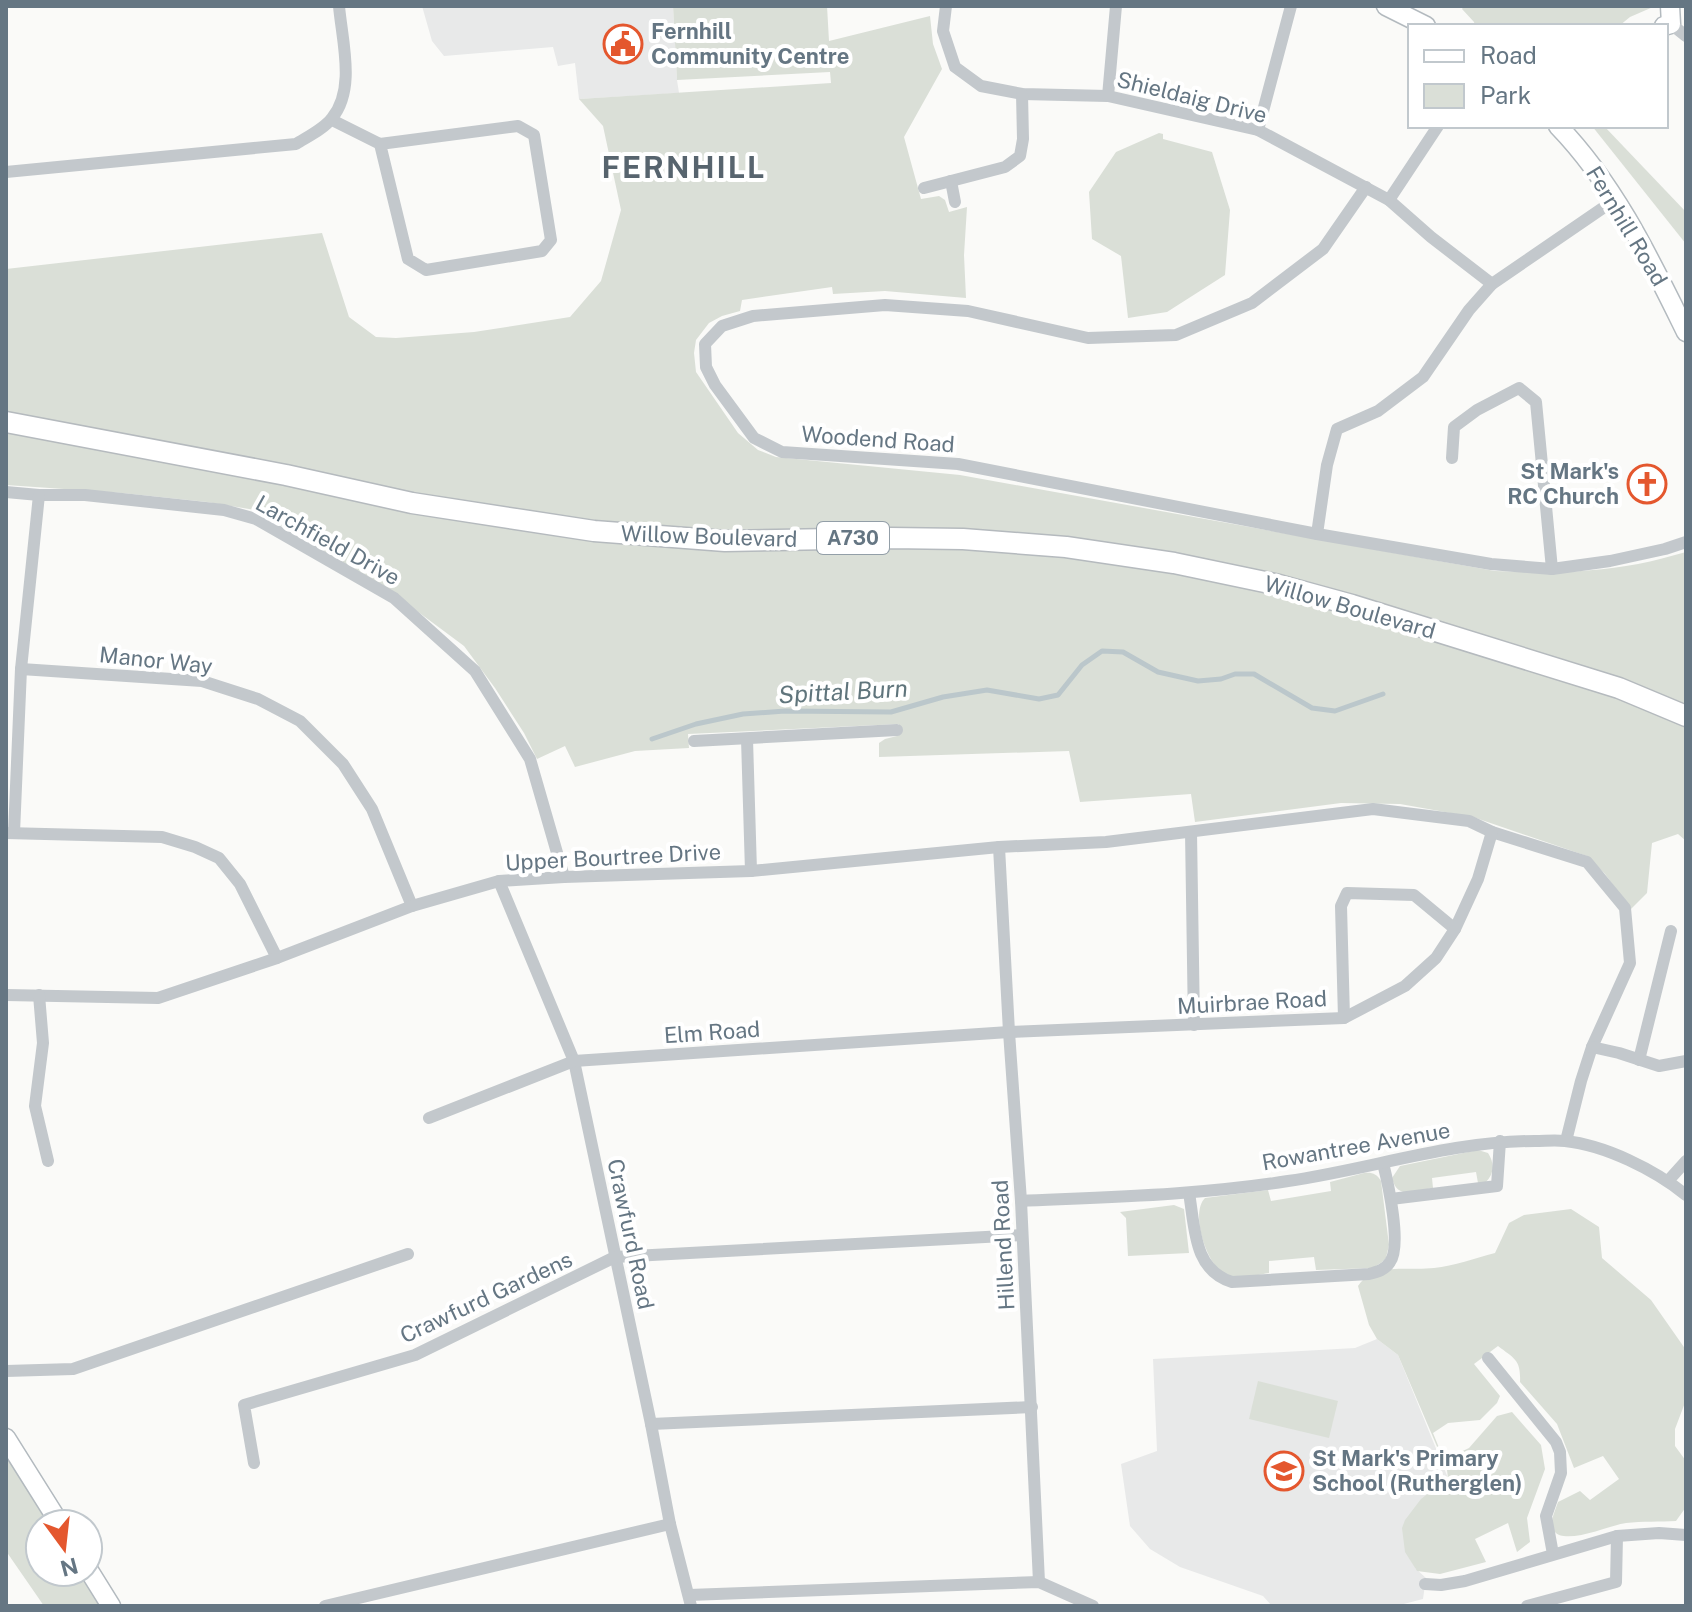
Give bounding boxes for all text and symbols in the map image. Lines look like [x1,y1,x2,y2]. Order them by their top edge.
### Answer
place label: Fernhill Community Centre [651,18,849,69]
public building icon: Fernhill Community Centre [602,23,644,65]
legend [1408,24,1668,128]
text: Road [1480,41,1537,69]
street label: Shieldaig Drive [1114,66,1270,128]
text: Park [1480,81,1531,109]
district label: FERNHILL [602,149,766,185]
street label: Fernhill Road [1581,161,1673,291]
street label: Woodend Road [800,421,956,457]
place label: St Mark's RC Church [1507,458,1619,509]
church icon: St Mark's RC Church [1626,463,1668,505]
street label: Larchfield Drive [251,490,405,590]
street label: Willow Boulevard [620,520,798,552]
road number: A730 [817,522,889,554]
street label: Willow Boulevard [1261,570,1439,644]
street label: Manor Way [98,641,214,679]
water label: Spittal Burn [778,674,908,708]
street label: Upper Bourtree Drive [504,838,722,876]
street label: Muirbrae Road [1176,985,1328,1019]
street label: Elm Road [663,1016,761,1048]
street label: Rowantree Avenue [1260,1117,1452,1175]
street label: Crawfurd Road [602,1156,660,1312]
street label: Hillend Road [987,1179,1019,1311]
street label: Crawfurd Gardens [396,1246,576,1348]
place label: St Mark's Primary School (Rutherglen) [1312,1445,1523,1496]
school or university icon: St Mark's Primary School (Rutherglen) [1263,1450,1305,1492]
north arrow [24,1508,104,1588]
text: N [57,1553,81,1582]

